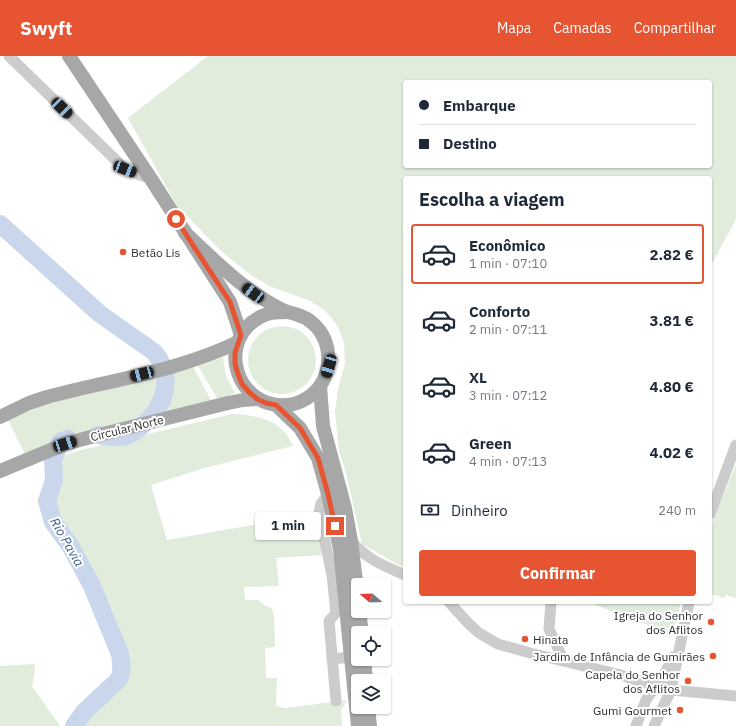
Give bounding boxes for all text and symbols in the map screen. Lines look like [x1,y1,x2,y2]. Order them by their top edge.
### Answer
text: Swyft [20,16,72,40]
text: Mapa [497,19,531,37]
text: Camadas [553,19,612,37]
text: Compartilhar [634,19,716,37]
car [49,95,75,121]
text: Embarque [443,96,516,115]
text: Destino [443,134,497,153]
car [112,159,138,179]
text: Escolha a viagem [419,188,565,211]
route start [167,210,185,228]
icon: car [421,236,457,272]
text: Econômico [469,236,545,255]
place label: Betão Lis [131,245,181,260]
text: 2.82 € [649,245,694,264]
marker: Betão Lis [118,247,128,257]
text: 1 min · 07:10 [469,255,547,272]
car [240,281,266,305]
icon: car [421,302,457,338]
text: Conforto [469,302,530,321]
text: 3.81 € [649,311,694,330]
text: 2 min · 07:11 [469,321,547,338]
car [320,353,338,379]
car [129,365,155,383]
icon: car [421,368,457,404]
text: XL [469,368,487,387]
text: 4.80 € [649,377,694,396]
text: 3 min · 07:12 [469,387,547,404]
street label: Circular Norte [89,412,166,444]
icon: car [421,434,457,470]
text: Green [469,434,512,453]
car [52,435,78,453]
text: 4.02 € [649,443,694,462]
text: 4 min · 07:13 [469,453,547,470]
icon: cash [419,499,441,521]
text: Dinheiro [451,501,508,520]
text: 240 m [658,502,696,519]
callout: 1 min [255,512,321,540]
water label: Rio Pavia [46,514,88,570]
text: 1 min [271,517,305,534]
route end [326,517,344,535]
button: Confirmar [419,550,696,596]
north arrow [351,578,391,618]
map controls [351,578,391,714]
place label: Igreja do Senhor dos Aflitos [614,608,704,637]
marker: Igreja do Senhor dos Aflitos [706,617,716,627]
button: locate [351,626,391,666]
place label: Hinata [533,632,569,647]
marker: Hinata [520,634,530,644]
place label: Jardim de Infância de Gumirães [533,649,705,664]
marker: Jardim de Infância de Gumirães [708,651,718,661]
place label: Capela do Senhor dos Aflitos [585,667,681,696]
button: layers [351,674,391,714]
marker: Capela do Senhor dos Aflitos [683,676,693,686]
place label: Gumi Gourmet [593,703,672,718]
marker: Gumi Gourmet [675,705,685,715]

